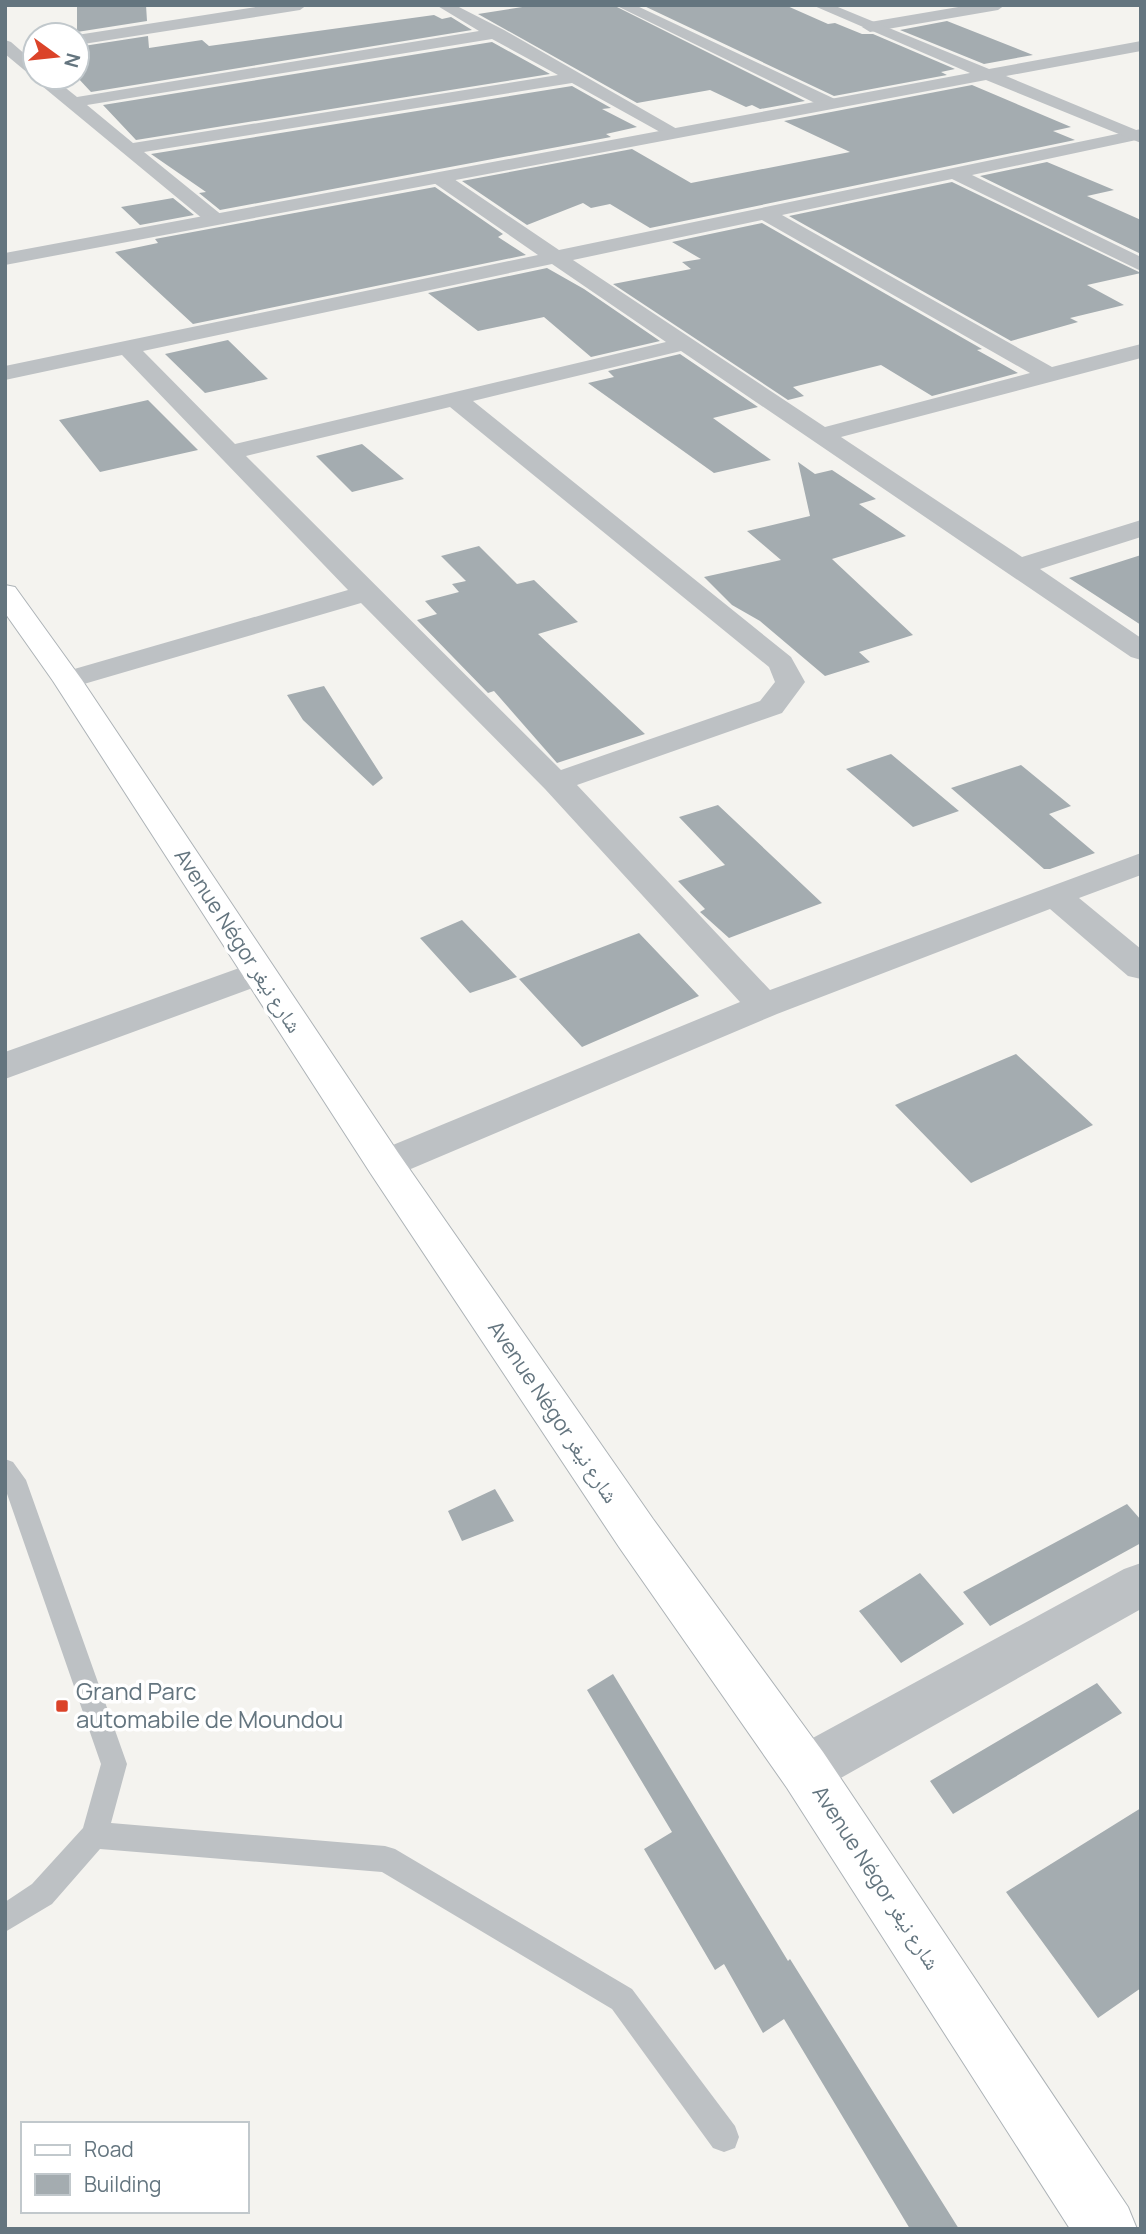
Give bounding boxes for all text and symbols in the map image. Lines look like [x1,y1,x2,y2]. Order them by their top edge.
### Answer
north arrow [21,21,91,91]
text: N [58,50,87,70]
street label: Avenue Négor شارع نيغر [169,843,309,1038]
street label: Avenue Négor شارع نيغر [482,1315,625,1508]
place label: Grand Parc automabile de Moundou [76,1674,343,1735]
marker: Grand Parc automabile de Moundou [54,1698,70,1714]
street label: Avenue Négor شارع نيغر [807,1780,947,1975]
legend [21,2122,248,2213]
text: Road [84,2135,134,2163]
text: Building [84,2170,161,2198]

